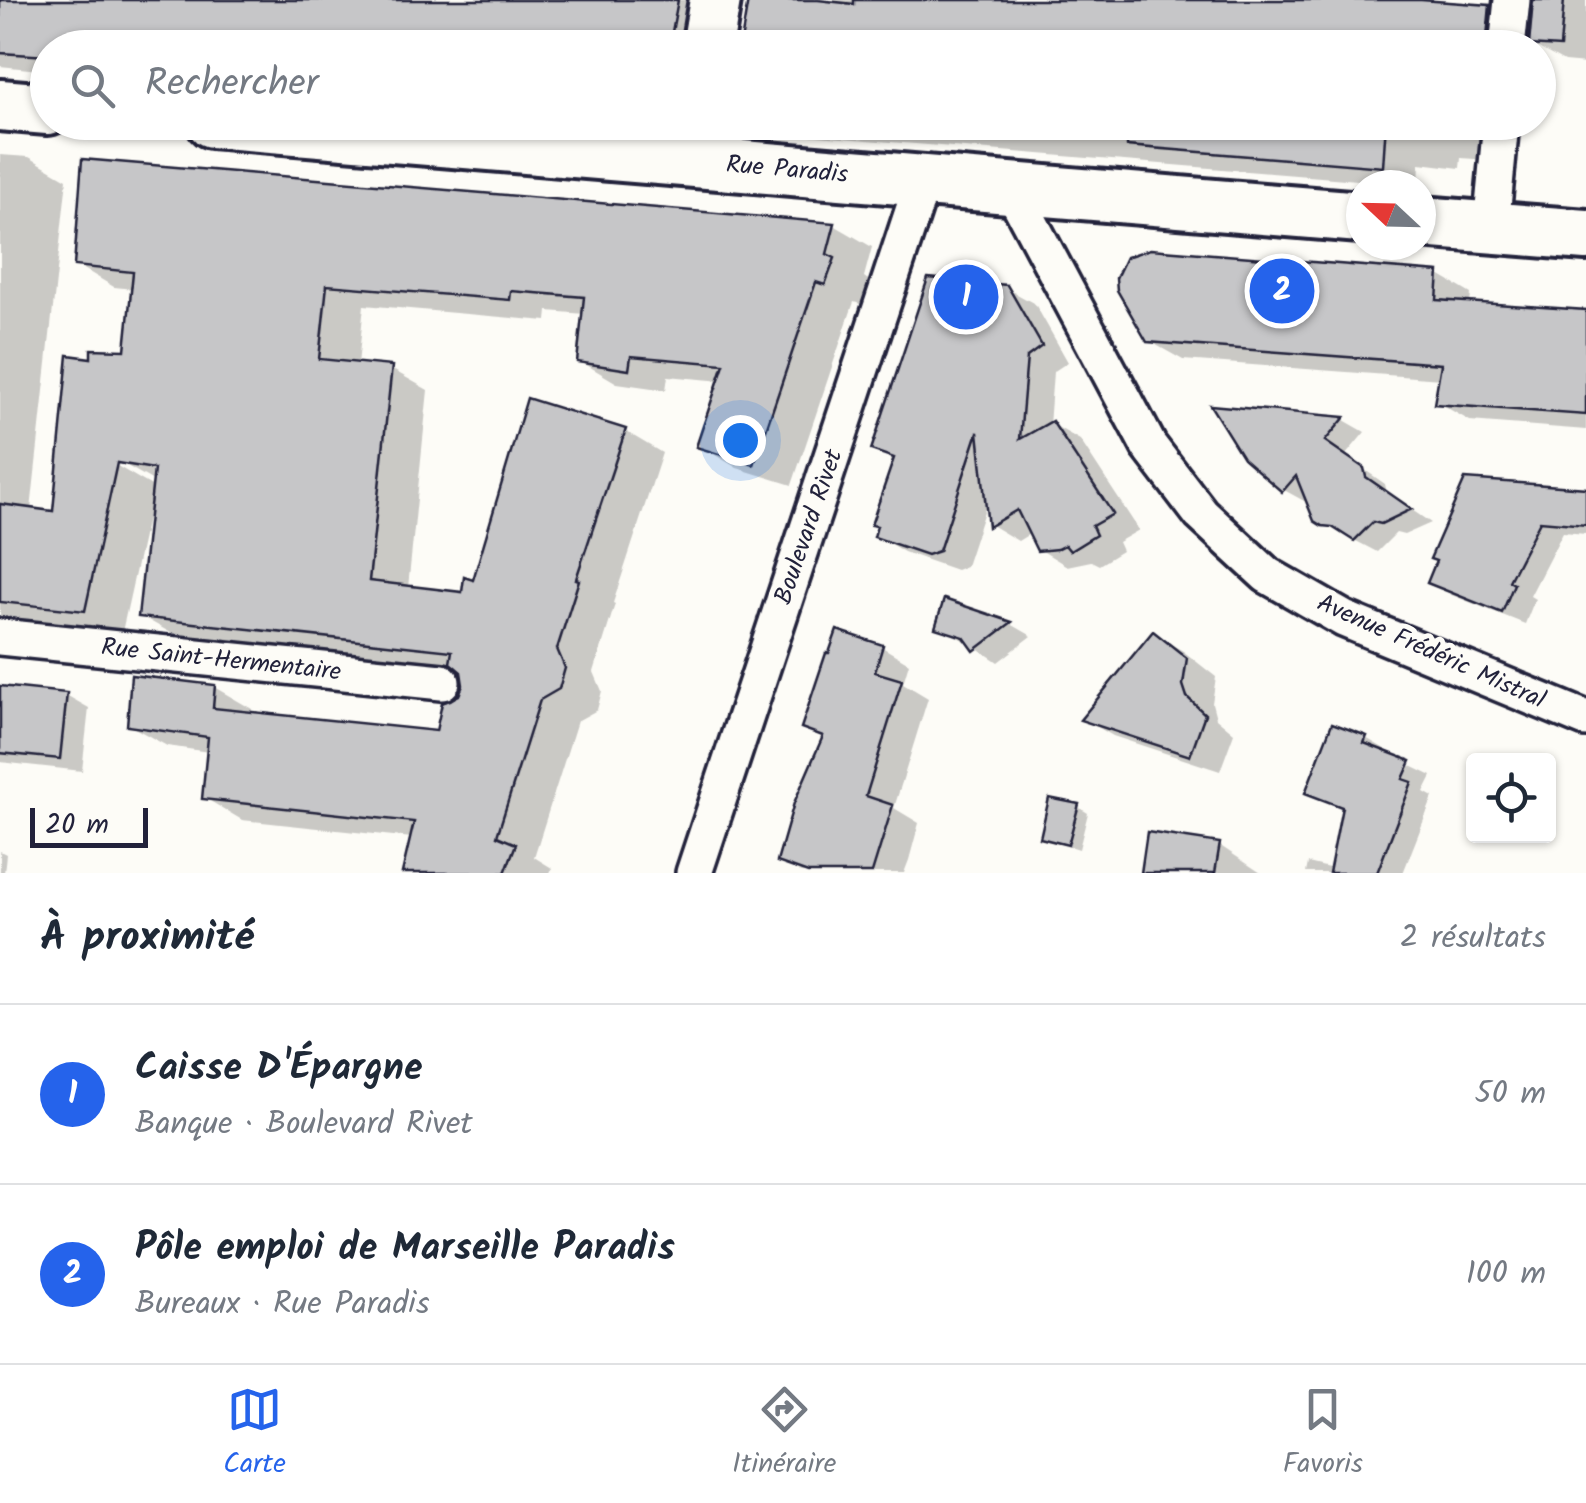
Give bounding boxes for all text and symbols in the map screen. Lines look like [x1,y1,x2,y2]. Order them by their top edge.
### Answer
search box [30,30,1556,140]
text: Rechercher [145,55,318,115]
icon: search [65,58,120,113]
street label: Rue Paradis [724,145,850,195]
north arrow [1346,170,1436,260]
pin: 2 [1250,254,1314,328]
pin: 1 [934,260,998,334]
your location [715,415,766,466]
street label: Boulevard Rivet [764,444,854,610]
street label: Avenue Frédéric Mistral [1310,584,1552,720]
street label: Rue Saint-Hermentaire [99,628,343,692]
map controls [1466,753,1556,843]
button: locate [1466,753,1556,843]
scale bar [30,803,148,848]
text: 20 m [45,803,109,848]
text: À proximité [40,905,254,972]
text: 2 résultats [1400,913,1546,964]
text: Caisse D'Épargne [135,1039,422,1099]
text: 1 [68,1069,77,1120]
text: 50 m [1475,1069,1546,1120]
text: Banque · Boulevard Rivet [135,1099,473,1150]
text: Pôle emploi de Marseille Paradis [135,1219,675,1279]
text: 2 [63,1249,82,1300]
text: 100 m [1466,1249,1546,1300]
text: Bureaux · Rue Paradis [135,1279,430,1330]
tab: Carte [223,1382,286,1487]
tab: Itinéraire [732,1382,836,1487]
tab: Favoris [1283,1382,1363,1487]

